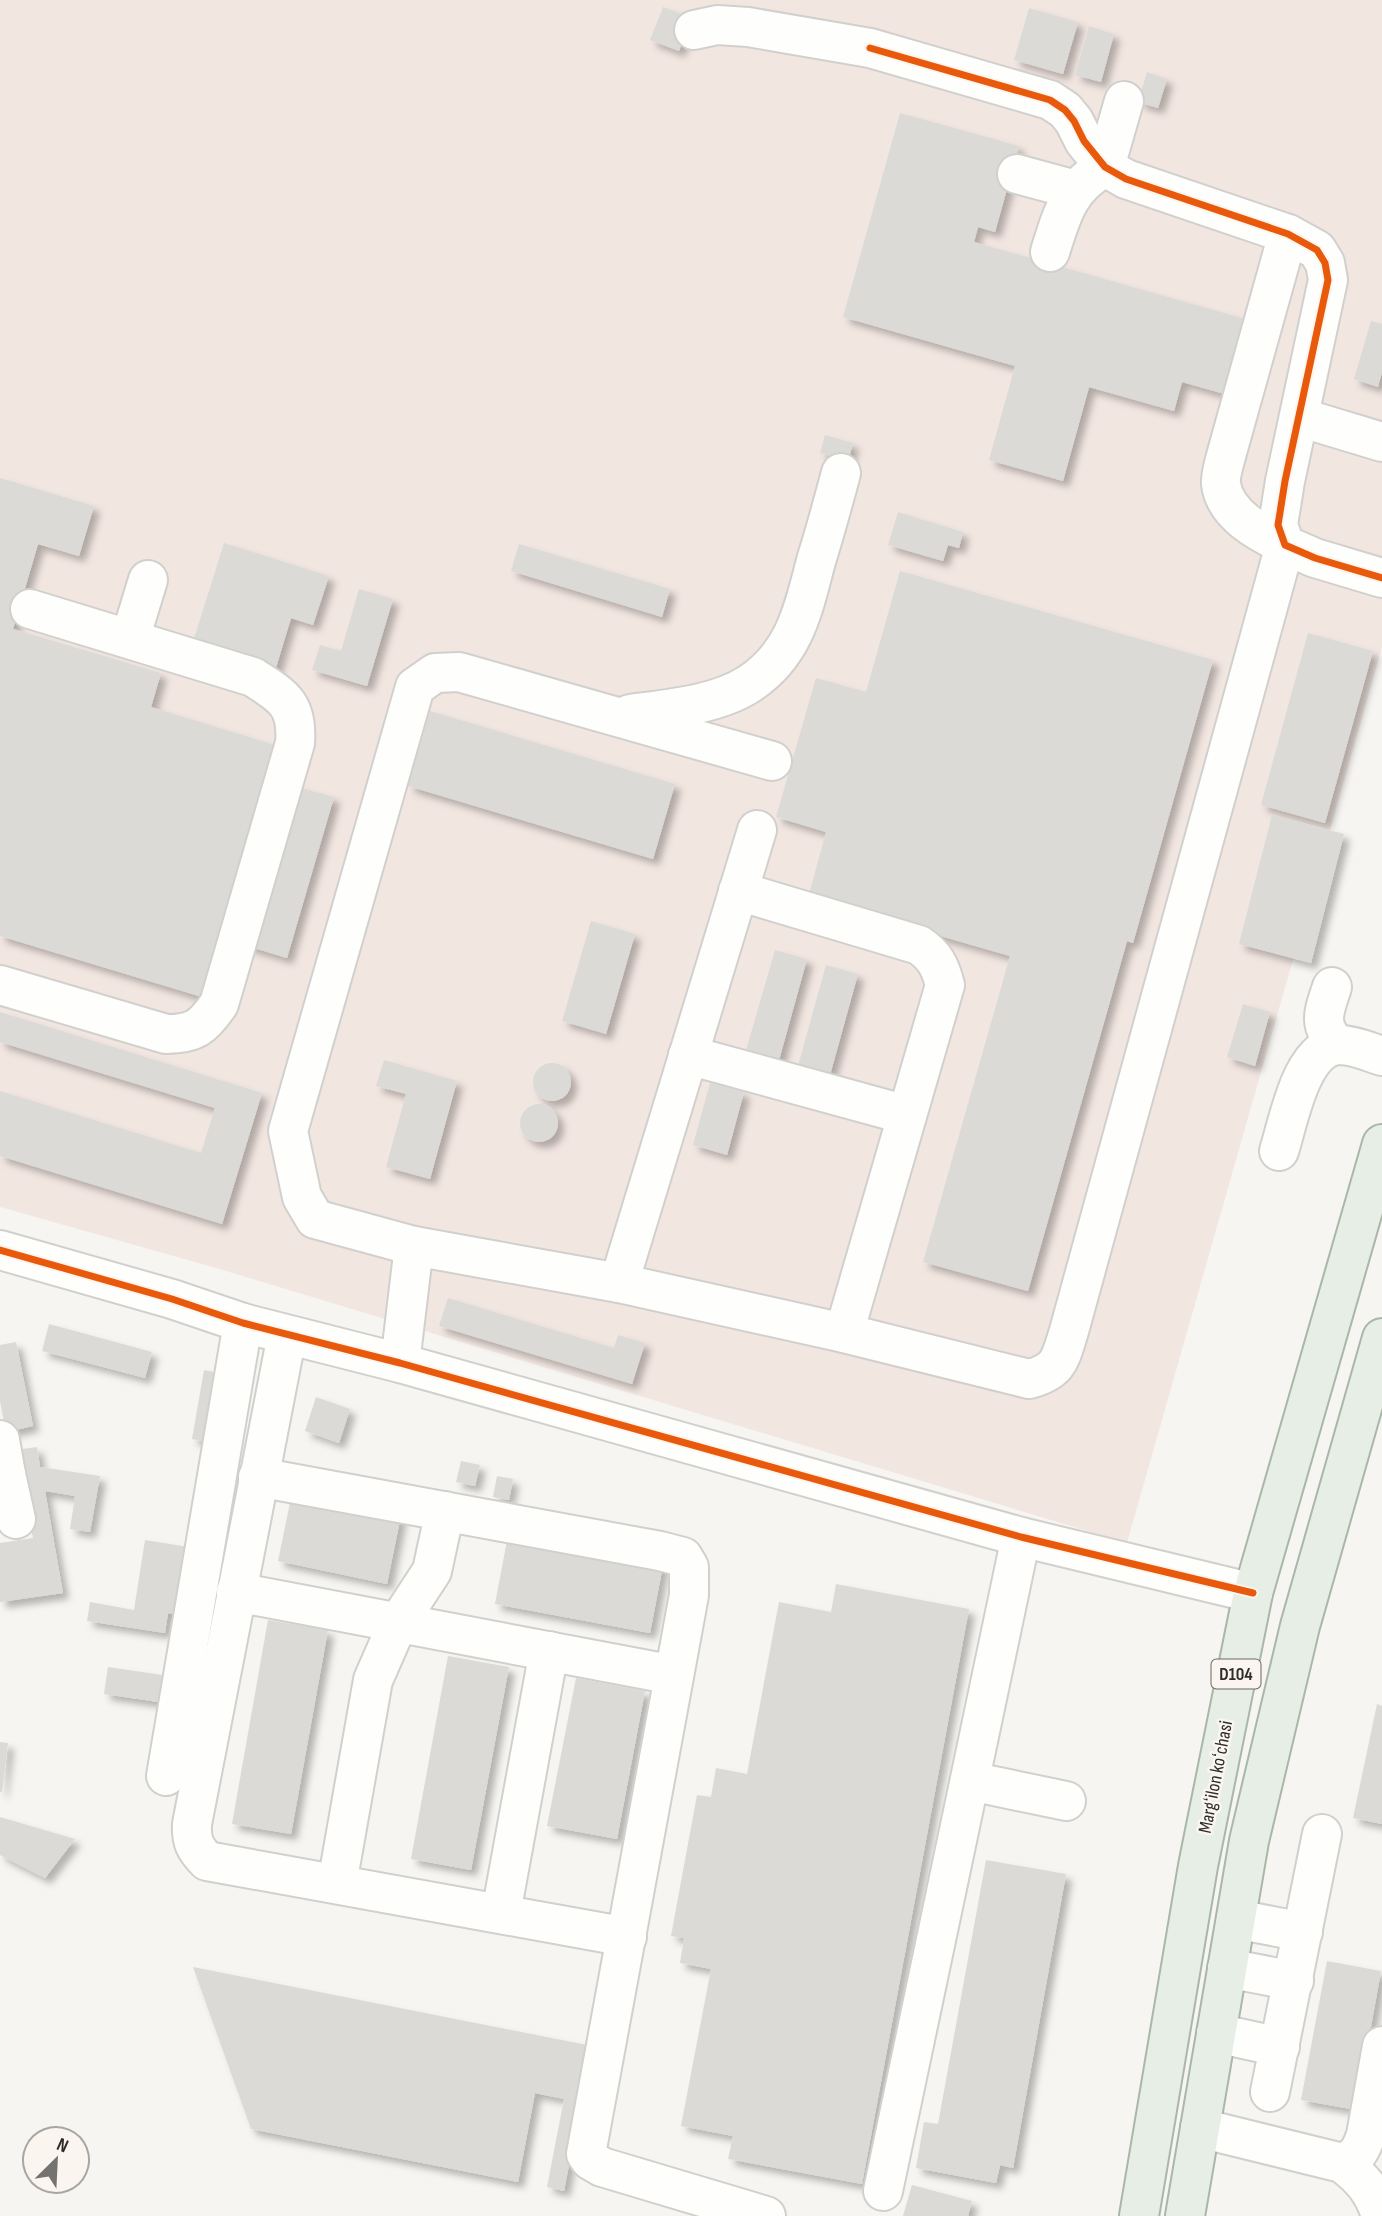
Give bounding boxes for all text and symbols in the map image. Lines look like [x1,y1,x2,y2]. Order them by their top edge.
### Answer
road number: D104 [1212,1660,1260,1688]
street label: Margʻilon koʻchasi [1194,1719,1238,1835]
north arrow [21,2125,91,2195]
text: N [53,2133,72,2158]

